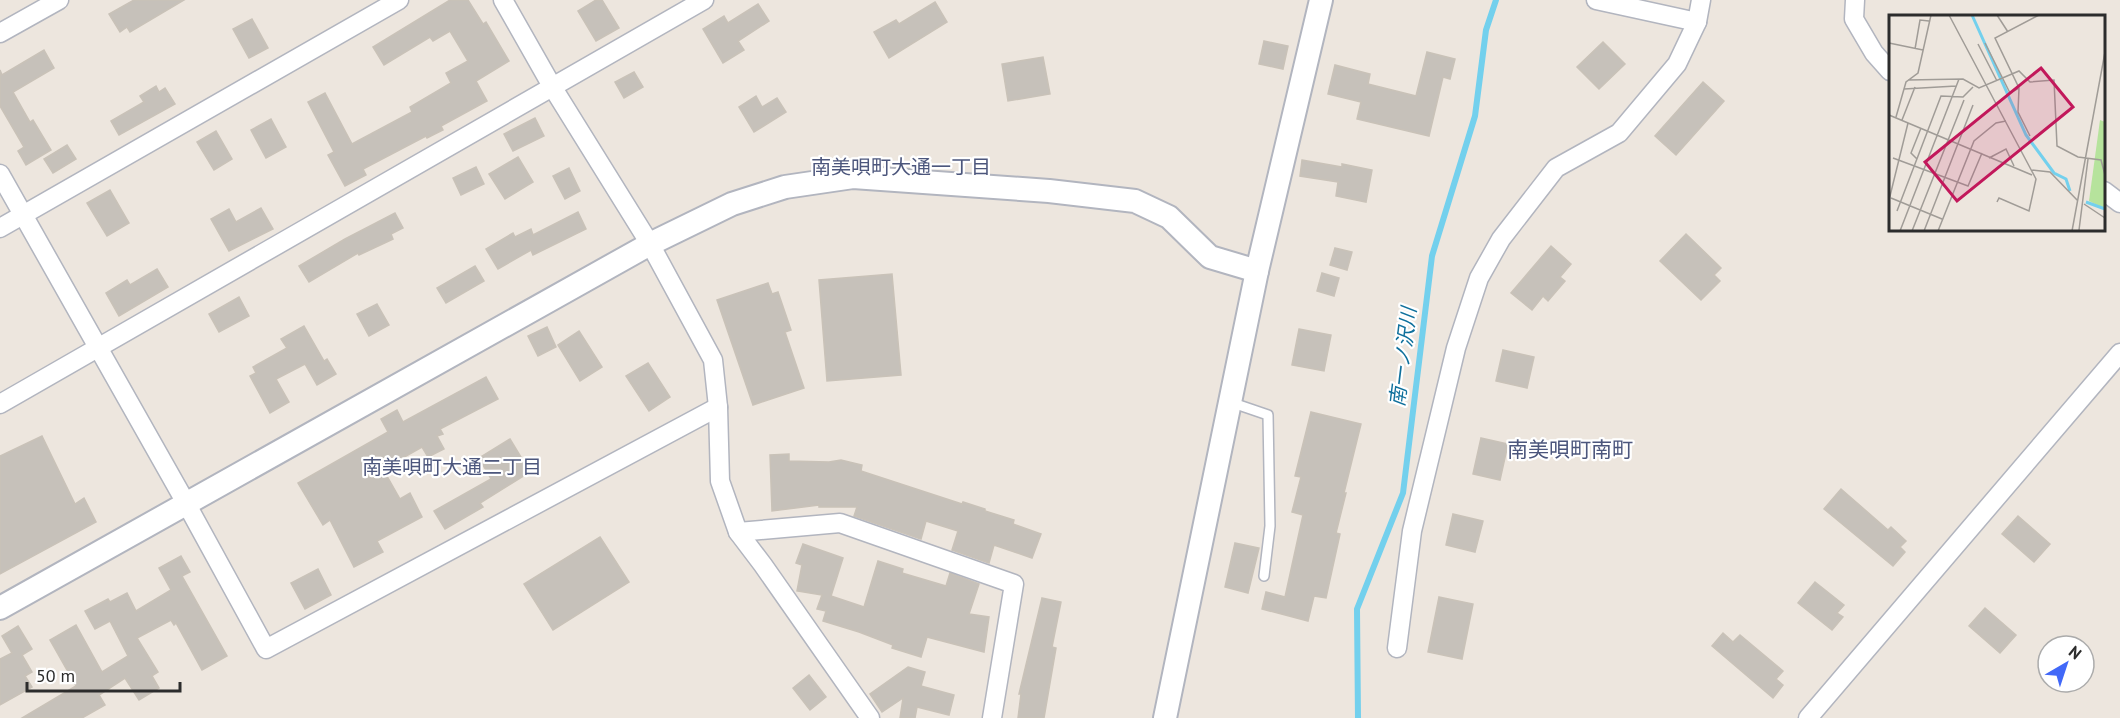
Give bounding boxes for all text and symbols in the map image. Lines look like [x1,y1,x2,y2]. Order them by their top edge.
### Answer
inset map [1889,15,2105,231]
district label: 南美唄町大通一丁目 [811,154,991,180]
water label: 南一ノ沢川 [1384,304,1422,408]
district label: 南美唄町南町 [1507,436,1633,463]
district label: 南美唄町大通二丁目 [362,454,542,480]
north arrow [2036,634,2096,694]
text: N [2065,641,2086,663]
scale bar [27,655,180,693]
text: 50 m [36,664,75,687]

